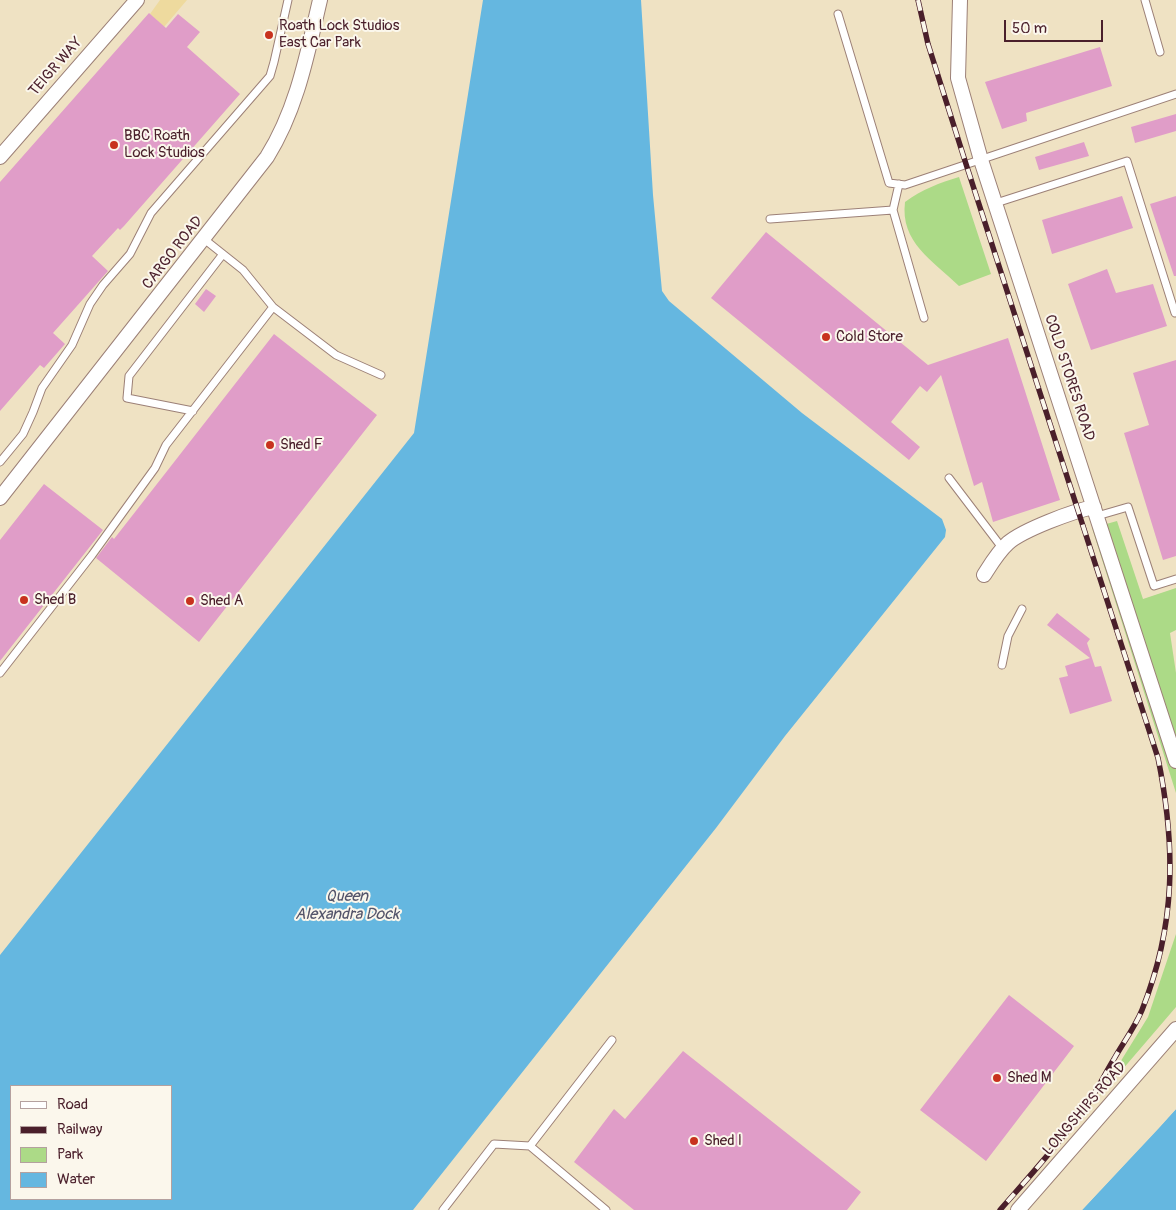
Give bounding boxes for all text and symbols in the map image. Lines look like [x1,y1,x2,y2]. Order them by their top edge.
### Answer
scale bar [1006,10,1105,42]
place label: Roath Lock Studios East Car Park [279,17,399,52]
text: 50 m [1012,19,1047,38]
marker: Roath Lock Studios East Car Park [263,29,275,41]
street label: TEIGR WAY [25,34,87,100]
place label: BBC Roath Lock Studios [124,127,205,162]
marker: BBC Roath Lock Studios [108,139,120,151]
street label: CARGO ROAD [139,213,207,293]
street label: COLD STORES ROAD [1040,313,1098,443]
place label: Cold Store [836,328,903,346]
marker: Cold Store [820,331,832,343]
place label: Shed F [280,436,323,454]
marker: Shed F [264,439,276,451]
place label: Shed B [34,591,76,609]
place label: Shed A [200,592,244,610]
marker: Shed B [18,594,30,606]
marker: Shed A [184,595,196,607]
water label: Queen Alexandra Dock [295,887,399,925]
street label: LONGSHIPS ROAD [1039,1059,1131,1159]
place label: Shed M [1007,1069,1052,1087]
marker: Shed M [991,1072,1003,1084]
legend [10,1085,172,1200]
text: Road [57,1095,88,1114]
text: Railway [57,1120,102,1139]
place label: Shed I [704,1132,742,1150]
marker: Shed I [688,1135,700,1147]
text: Park [57,1145,83,1164]
text: Water [57,1170,95,1189]

